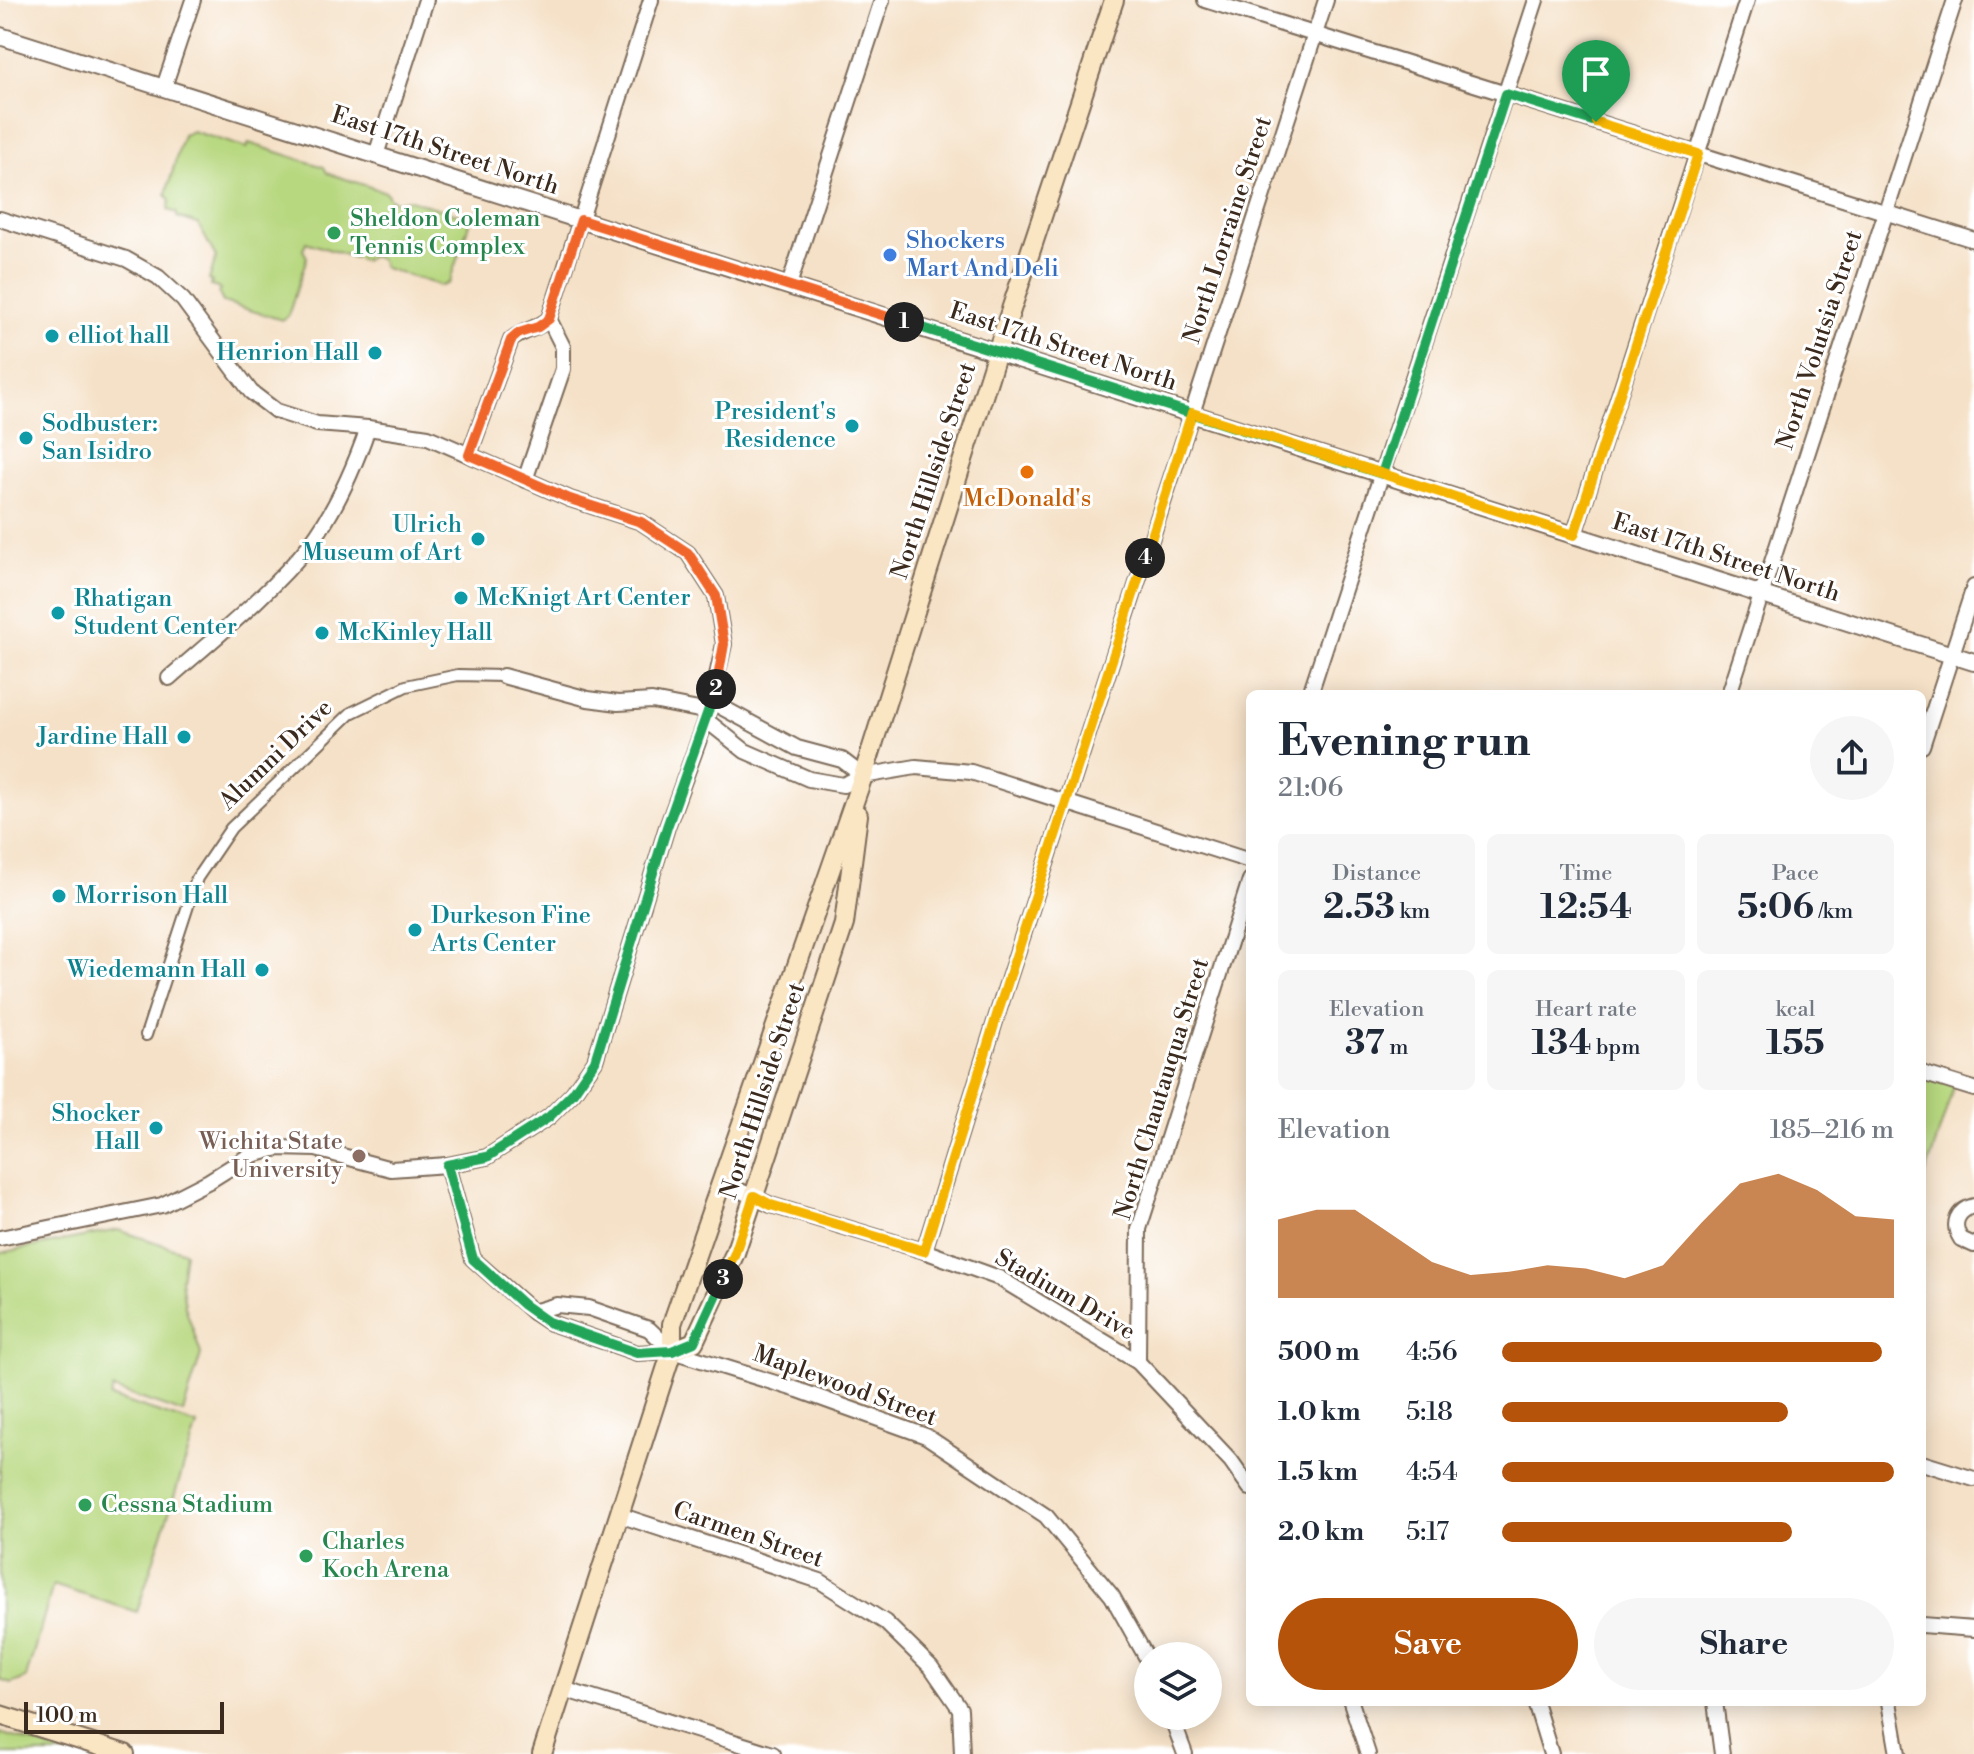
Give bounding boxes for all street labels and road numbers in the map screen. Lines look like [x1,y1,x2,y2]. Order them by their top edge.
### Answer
street label: East 17th Street North [327,100,563,202]
street label: North Lorraine Street [1177,112,1279,347]
street label: North Volutsia Street [1770,226,1870,453]
street label: East 17th Street North [945,296,1181,398]
street label: North Hillside Street [885,359,983,583]
street label: East 17th Street North [1608,507,1844,609]
street label: Alumni Drive [212,693,339,817]
street label: North Chautauqua Street [1108,954,1216,1224]
street label: North Hillside Street [714,979,812,1203]
street label: Stadium Drive [989,1243,1141,1347]
street label: Maplewood Street [749,1339,941,1433]
street label: Carmen Street [669,1495,828,1575]

